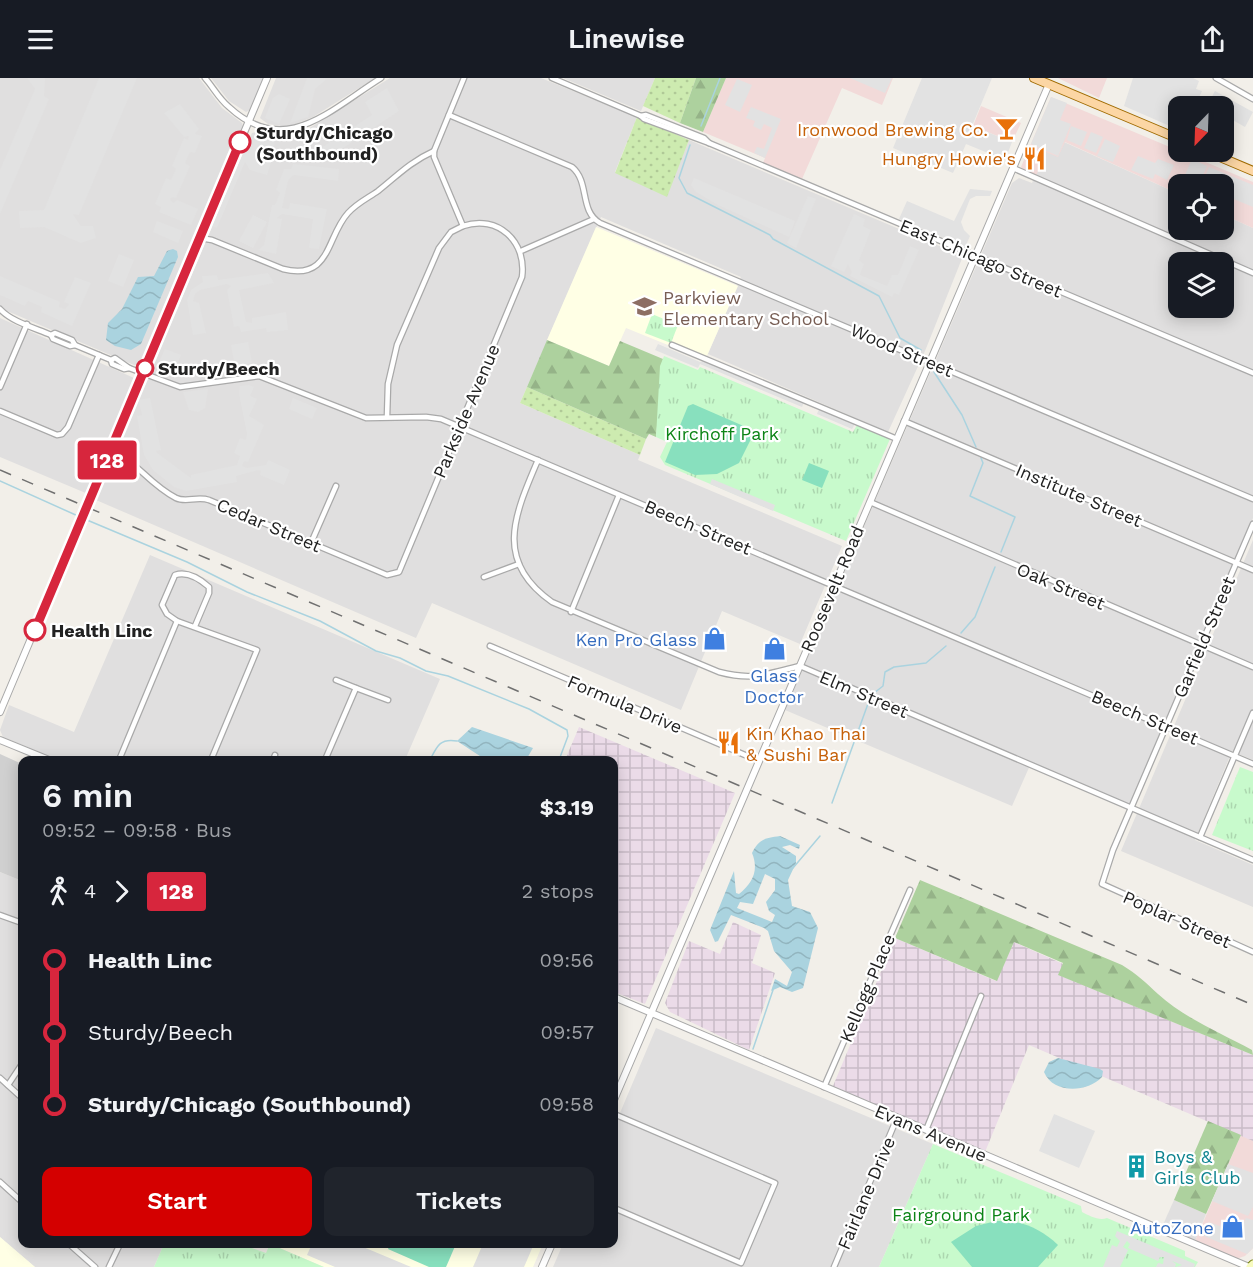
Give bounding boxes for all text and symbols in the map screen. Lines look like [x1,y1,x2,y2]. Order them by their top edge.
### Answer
icon: menu [24,23,57,56]
text: Linewise [568,23,685,55]
icon: share [1196,23,1229,56]
north arrow [1168,96,1234,162]
map controls [1168,96,1234,318]
bar icon: Ironwood Brewing Co. [993,116,1019,142]
place label: Ironwood Brewing Co. [797,119,988,140]
place label: Sturdy/Chicago (Southbound) [256,122,393,164]
marker: Sturdy/Chicago (Southbound) [229,131,251,153]
restaurant icon: Hungry Howie's [1021,145,1047,171]
place label: Hungry Howie's [882,148,1016,169]
button: locate [1168,174,1234,240]
street label: East Chicago Street [897,214,1066,302]
button: layers [1168,252,1234,318]
place label: Parkview Elementary School [663,287,829,329]
school or university icon: Parkview Elementary School [632,294,658,320]
street label: Wood Street [847,319,957,381]
street label: Parkside Avenue [428,341,504,481]
place label: Sturdy/Beech [158,358,280,379]
marker: Sturdy/Beech [136,359,154,377]
park label: Kirchoff Park [665,423,779,444]
line badge: 128 [72,440,142,479]
text: 128 [90,448,124,473]
street label: Institute Street [1013,459,1146,531]
street label: Cedar Street [214,494,325,557]
street label: Beech Street [641,495,755,559]
street label: Roosevelt Road [796,523,868,655]
street label: Oak Street [1014,558,1109,614]
street label: Garfield Street [1169,573,1239,701]
marker: Health Linc [24,619,46,641]
place label: Health Linc [51,620,153,641]
shop icon: Ken Pro Glass [702,626,728,652]
place label: Ken Pro Glass [576,629,697,650]
shop icon: Glass Doctor [761,636,787,662]
place label: Glass Doctor [744,665,804,707]
street label: Elm Street [816,666,912,722]
street label: Formula Drive [564,670,686,738]
street label: Beech Street [1088,685,1202,749]
place label: Kin Khao Thai & Sushi Bar [746,723,866,765]
restaurant icon: Kin Khao Thai & Sushi Bar [715,730,741,756]
text: 6 min [42,776,133,815]
text: $3.19 [540,795,594,820]
text: 09:52 – 09:58 · Bus [42,818,232,842]
icon: walk [42,875,75,908]
icon: forward [105,875,138,908]
text: 4 [84,879,96,903]
text: 128 [159,879,194,904]
text: 2 stops [522,879,594,903]
street label: Poplar Street [1120,886,1235,952]
street label: Kellogg Place [835,931,899,1045]
text: Health Linc [88,948,212,973]
text: 09:56 [540,948,594,972]
text: Sturdy/Beech [88,1020,233,1045]
text: 09:57 [540,1020,594,1044]
text: Sturdy/Chicago (Southbound) [88,1092,411,1117]
text: 09:58 [539,1092,594,1116]
street label: Evans Avenue [872,1100,990,1166]
street label: Fairlane Drive [833,1133,899,1253]
place label: Boys & Girls Club [1154,1146,1241,1188]
building icon: Boys & Girls Club [1123,1153,1149,1179]
button: Start [42,1167,312,1236]
button: Tickets [324,1167,594,1236]
park label: Fairground Park [892,1204,1030,1225]
shop icon: AutoZone [1219,1214,1245,1240]
place label: AutoZone [1130,1217,1214,1238]

